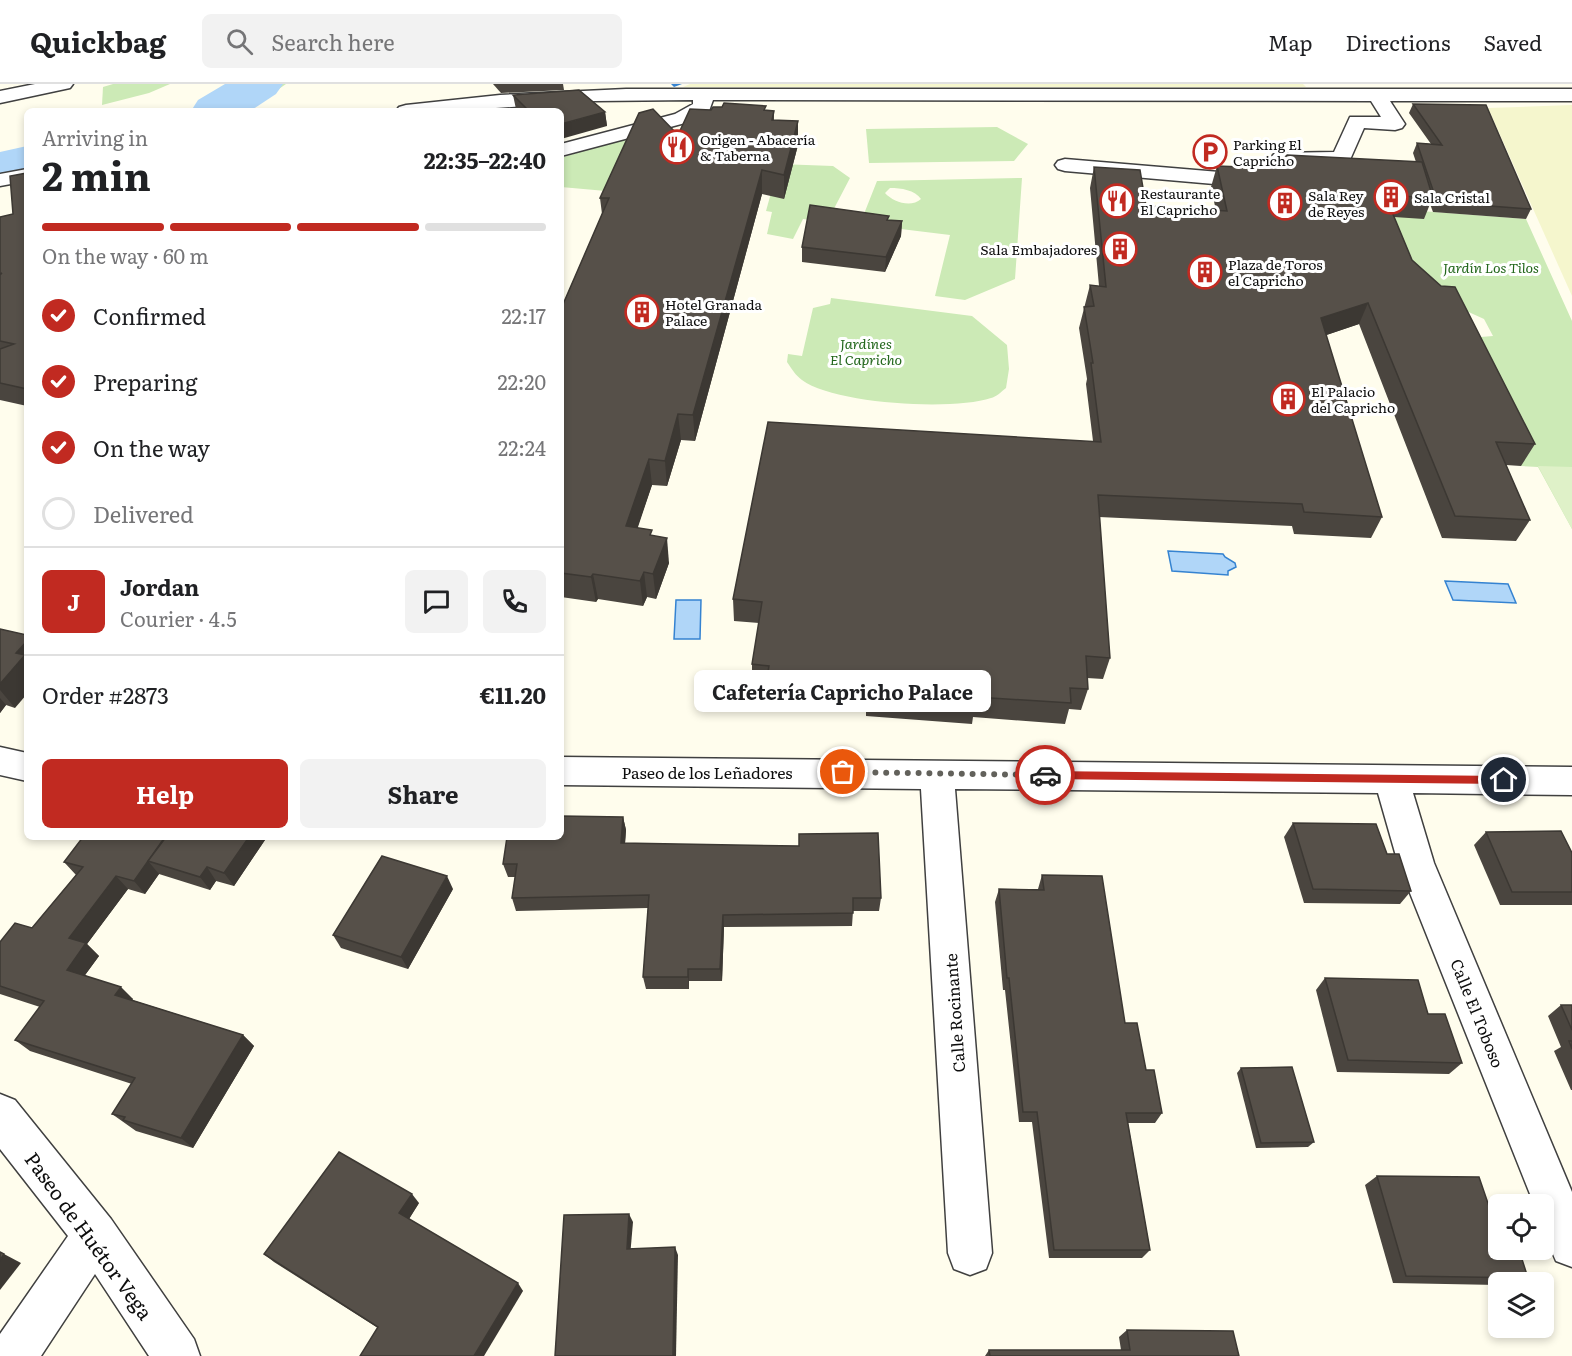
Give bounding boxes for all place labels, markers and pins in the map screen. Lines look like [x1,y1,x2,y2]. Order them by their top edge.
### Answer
restaurant icon: Origen - Abacería & Taberna [659,129,695,165]
place label: Origen - Abacería & Taberna [700,129,816,165]
parking icon: Parking El Capricho [1192,134,1228,170]
place label: Parking El Capricho [1233,134,1302,170]
building icon: Sala Cristal [1373,179,1409,215]
restaurant icon: Restaurante El Capricho [1099,183,1135,219]
place label: Restaurante El Capricho [1140,183,1220,219]
building icon: Sala Rey de Reyes [1267,185,1303,221]
place label: Sala Rey de Reyes [1308,185,1365,221]
place label: Sala Cristal [1414,187,1490,207]
building icon: Sala Embajadores [1102,231,1138,267]
place label: Sala Embajadores [980,239,1097,259]
building icon: Plaza de Toros el Capricho [1187,254,1223,290]
place label: Plaza de Toros el Capricho [1228,254,1323,290]
building icon: Hotel Granada Palace [624,294,660,330]
place label: Hotel Granada Palace [665,294,763,330]
building icon: El Palacio del Capricho [1270,381,1306,417]
place label: El Palacio del Capricho [1311,381,1395,417]
callout: Cafetería Capricho Palace [694,670,992,712]
pin [817,746,868,797]
pin [1478,754,1529,805]

